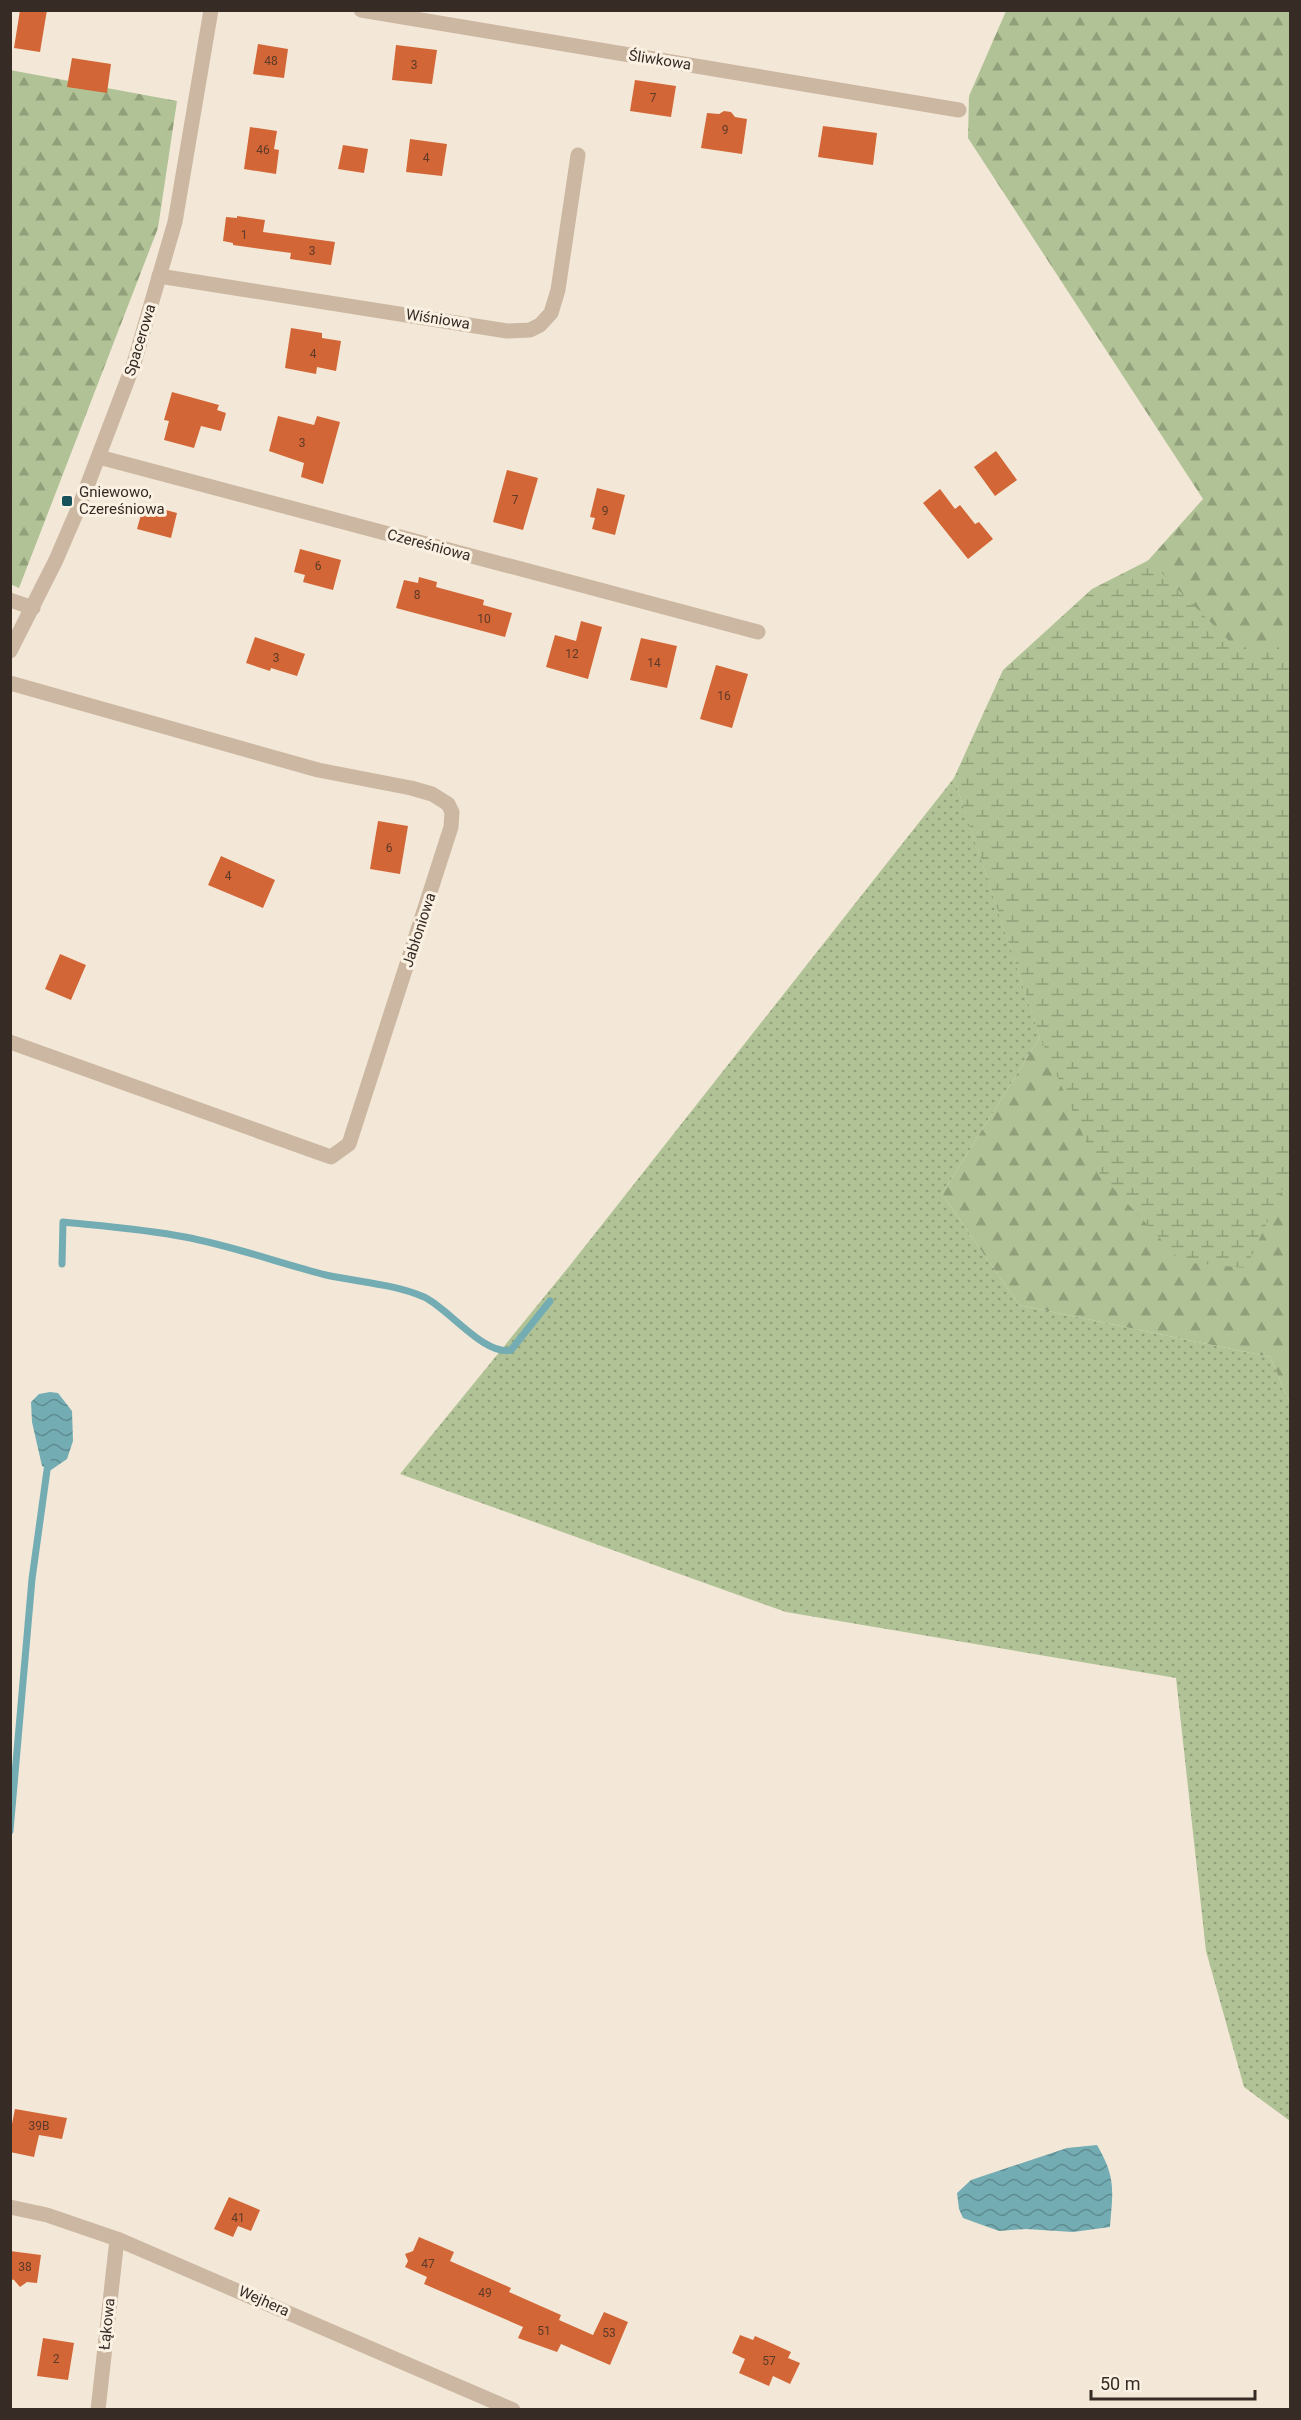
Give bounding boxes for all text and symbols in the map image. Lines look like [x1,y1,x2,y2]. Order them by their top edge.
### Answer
street label: Śliwkowa [627,46,693,74]
house number: 48 [264,54,278,68]
house number: 3 [411,58,417,72]
house number: 7 [650,91,657,105]
house number: 9 [722,123,728,137]
house number: 46 [256,143,270,157]
house number: 4 [423,151,430,165]
house number: 1 [241,228,247,242]
house number: 3 [309,244,315,258]
street label: Spacerowa [121,302,159,378]
street label: Wiśniowa [405,305,471,333]
house number: 4 [310,347,317,361]
house number: 3 [299,436,305,450]
place label: Gniewowo, Czereśniowa [79,483,165,518]
house number: 7 [512,493,519,507]
marker: Gniewowo, Czereśniowa [60,494,74,508]
house number: 9 [602,504,608,518]
street label: Czereśniowa [385,525,473,565]
house number: 6 [315,559,322,573]
house number: 8 [414,588,421,602]
house number: 10 [477,612,491,626]
house number: 12 [565,647,579,661]
house number: 3 [273,651,279,665]
house number: 14 [647,656,661,670]
house number: 16 [717,689,731,703]
house number: 6 [386,841,393,855]
house number: 4 [225,869,232,883]
street label: Jabłoniowa [398,890,440,970]
house number: 39B [29,2119,49,2133]
house number: 41 [231,2211,245,2225]
house number: 47 [421,2257,435,2271]
house number: 38 [18,2260,32,2274]
street label: Wejhera [236,2282,292,2320]
house number: 49 [478,2286,492,2300]
street label: Łąkowa [95,2297,119,2351]
house number: 51 [537,2324,551,2338]
house number: 53 [602,2326,616,2340]
house number: 2 [53,2352,60,2366]
house number: 57 [762,2354,776,2368]
scale bar [1091,2363,1254,2401]
text: 50 m [1100,2373,1140,2394]

